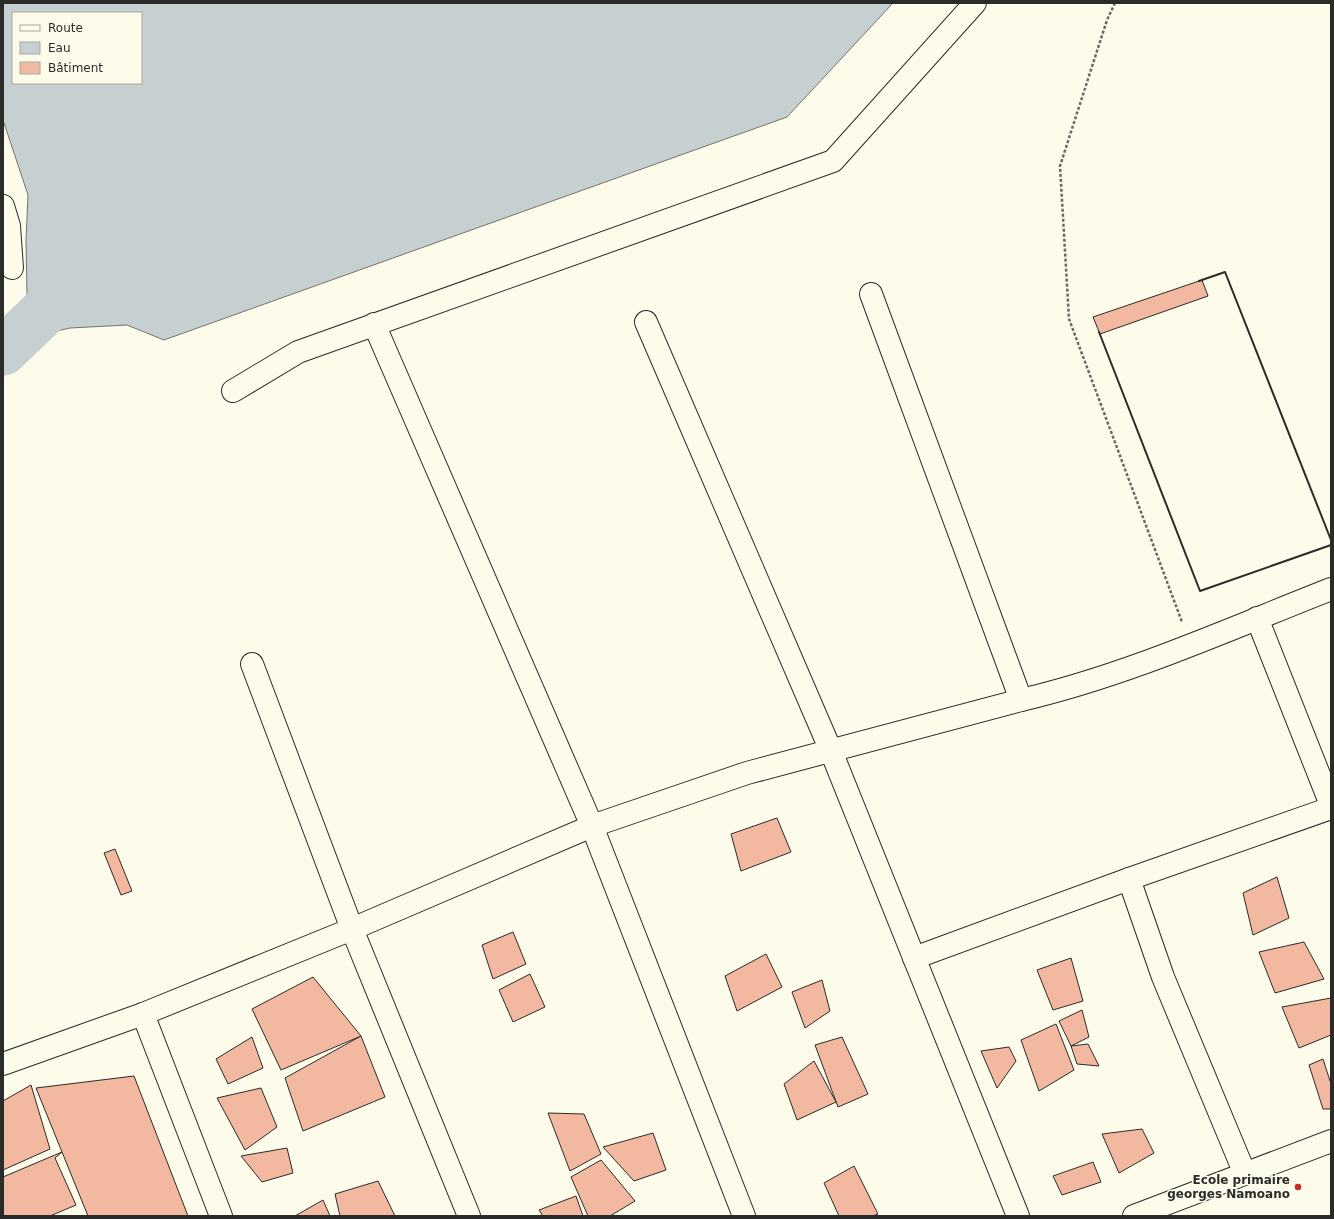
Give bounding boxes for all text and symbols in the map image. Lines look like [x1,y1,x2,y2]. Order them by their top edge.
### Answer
legend [12,12,142,84]
text: Route [48,21,83,35]
text: Eau [48,41,71,55]
text: Bâtiment [48,61,103,75]
place label: Ecole primaire georges Namoano [1167,1173,1290,1201]
marker: Ecole primaire georges Namoano [1293,1182,1303,1192]

